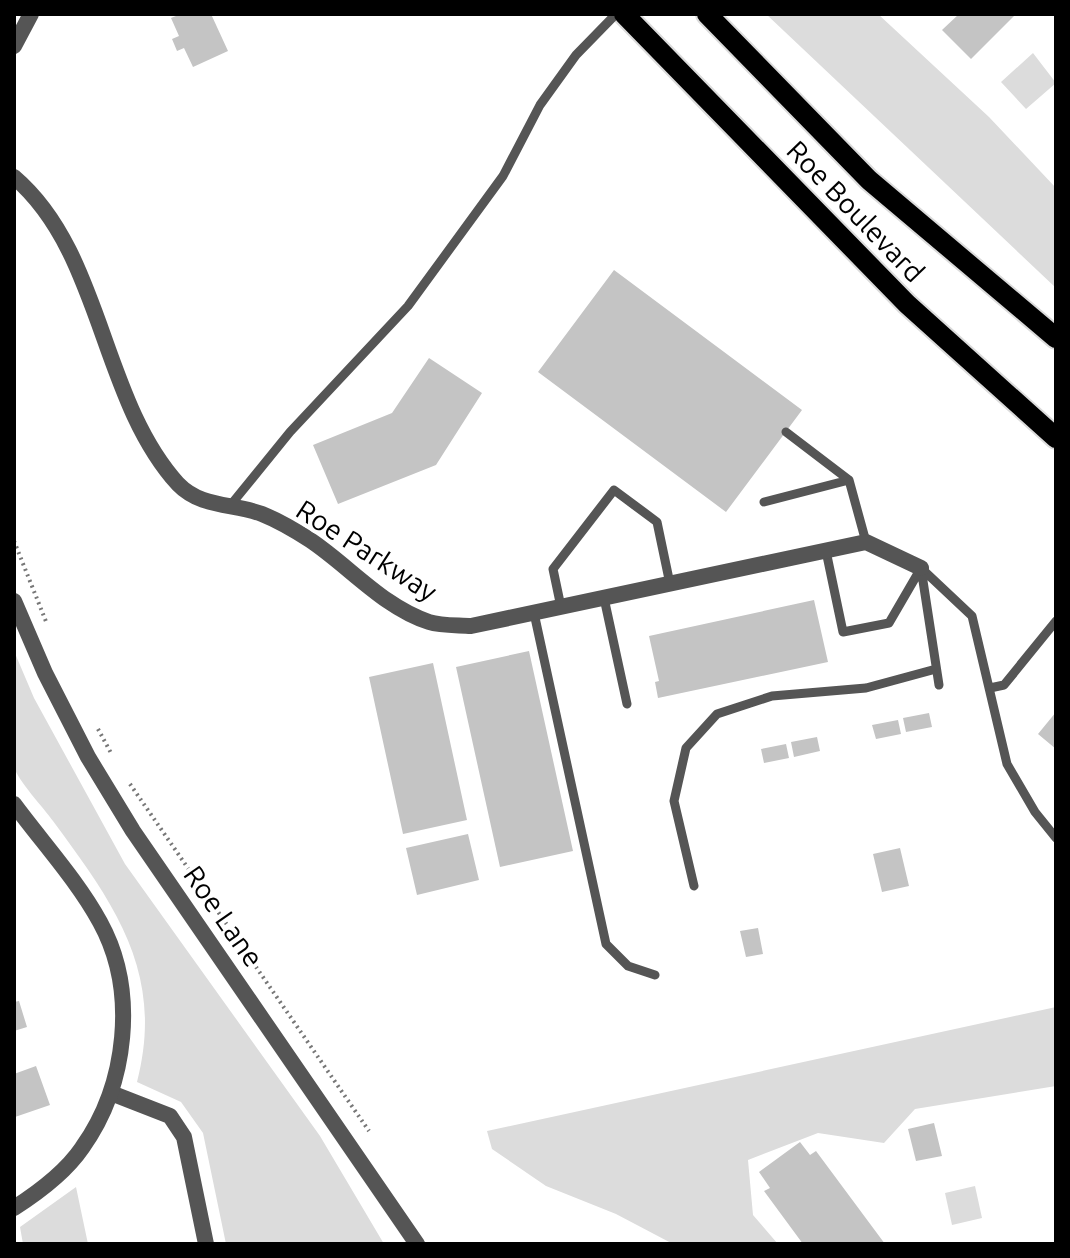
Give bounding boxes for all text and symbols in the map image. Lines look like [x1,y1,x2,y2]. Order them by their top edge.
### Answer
street label: Roe Boulevard [781,134,931,288]
street label: Roe Parkway [291,493,443,607]
street label: Roe Lane [178,860,270,972]

